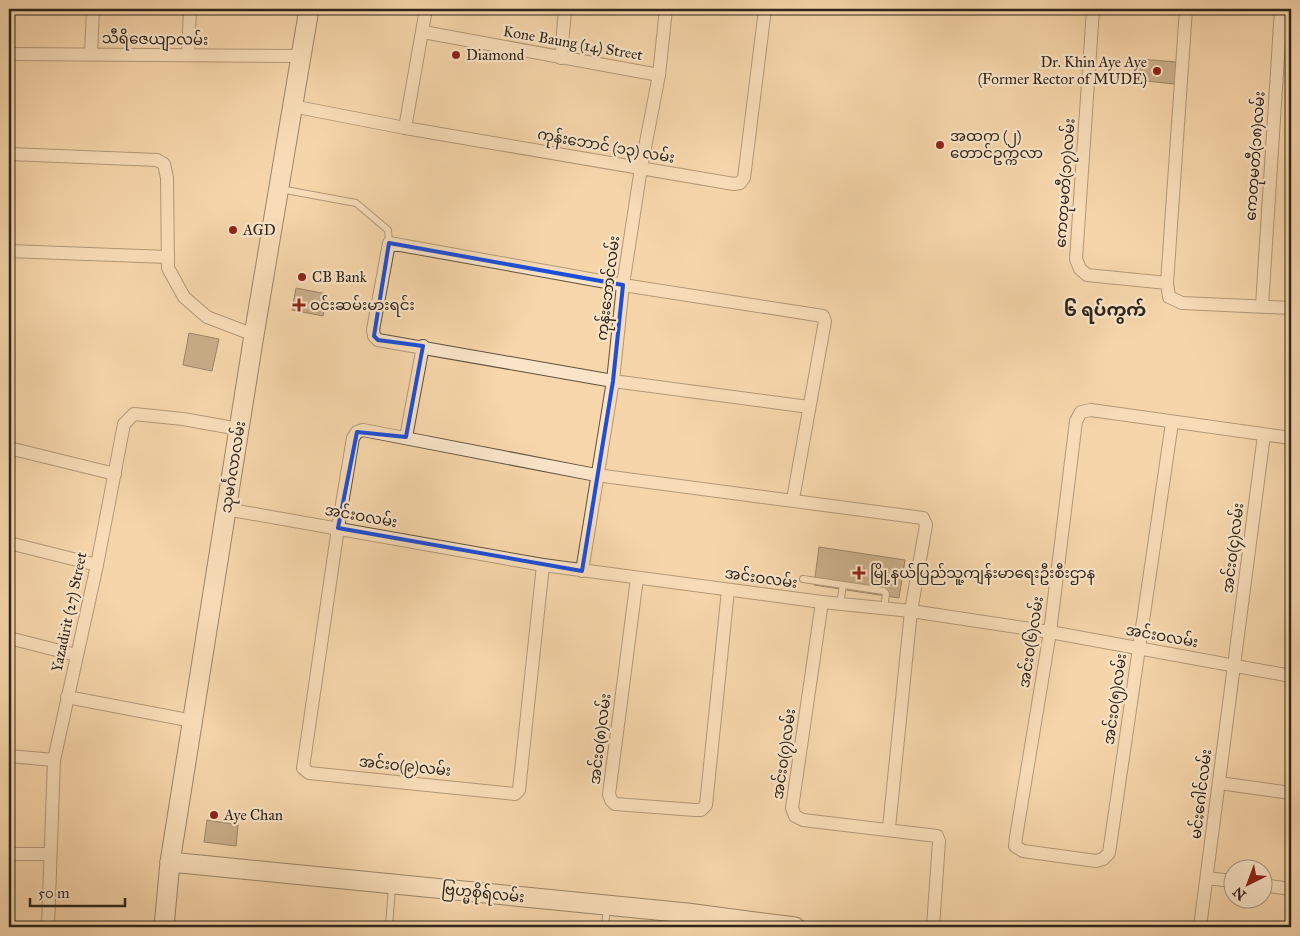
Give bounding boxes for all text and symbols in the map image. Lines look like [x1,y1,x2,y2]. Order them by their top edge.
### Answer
street label: Kone Baung (14) Street [502,22,645,65]
street label: သီရိဇေယျာလမ်း [102,28,208,52]
place label: Diamond [466,46,525,64]
marker: Diamond [450,49,462,61]
place label: Dr. Khin Aye Aye (Former Rector of MUDE) [978,53,1147,89]
marker: Dr. Khin Aye Aye (Former Rector of MUDE) [1151,65,1163,77]
street label: ကေတုမတီ(၁၈)လမ်း [1240,91,1271,222]
street label: ကေတုမတီ(၁၇)လမ်း [1051,118,1081,248]
street label: ကုန်းဘောင် (၁၃) လမ်း [535,124,676,170]
place label: အထက (၂) တောင်ဥက္ကလာ [950,127,1043,165]
marker: အထက (၂) တောင်ဥက္ကလာ [934,139,946,151]
place label: AGD [242,221,276,239]
marker: AGD [227,224,239,236]
street label: ကုန်းဘောင်လမ်း [592,234,626,342]
place label: CB Bank [312,268,367,286]
marker: CB Bank [296,271,308,283]
place label: ဝင်းဆမ်းမားရင်း [310,295,415,317]
marker: ဝင်းဆမ်းမားရင်း [292,298,306,312]
district label: ၆ ရပ်ကွက် [1064,298,1146,324]
street label: သုမင်္ဂလာလမ်း [216,420,252,515]
street label: အင်းဝလမ်း [323,500,399,531]
street label: အင်းဝ(၄)လမ်း [1218,502,1250,595]
street label: Yazadirit (27) Street [48,550,92,674]
street label: အင်းဝလမ်း [723,563,799,592]
place label: မြို့နယ်ပြည်သူ့ကျန်းမာရေးဦးစီးဌာန [870,563,1095,585]
marker: မြို့နယ်ပြည်သူ့ကျန်းမာရေးဦးစီးဌာန [852,566,866,580]
street label: အင်းဝ(၆)လမ်း [1014,595,1048,689]
street label: အင်းဝလမ်း [1124,620,1200,651]
street label: အင်းဝ(၅)လမ်း [1099,652,1133,746]
street label: အင်းဝ(၈)လမ်း [585,692,615,786]
street label: အင်းဝ(၇)လမ်း [768,707,802,801]
street label: မင်းဂေါင်လမ်း [1186,748,1215,840]
street label: အင်းဝ(၉)လမ်း [358,751,452,783]
place label: Aye Chan [223,806,283,824]
marker: Aye Chan [208,809,220,821]
north arrow [1222,858,1272,908]
scale bar [30,876,125,908]
street label: ဗြဟ္မစိုရ်လမ်း [440,879,525,910]
text: N [1229,883,1250,904]
text: 50 m [38,884,70,902]

